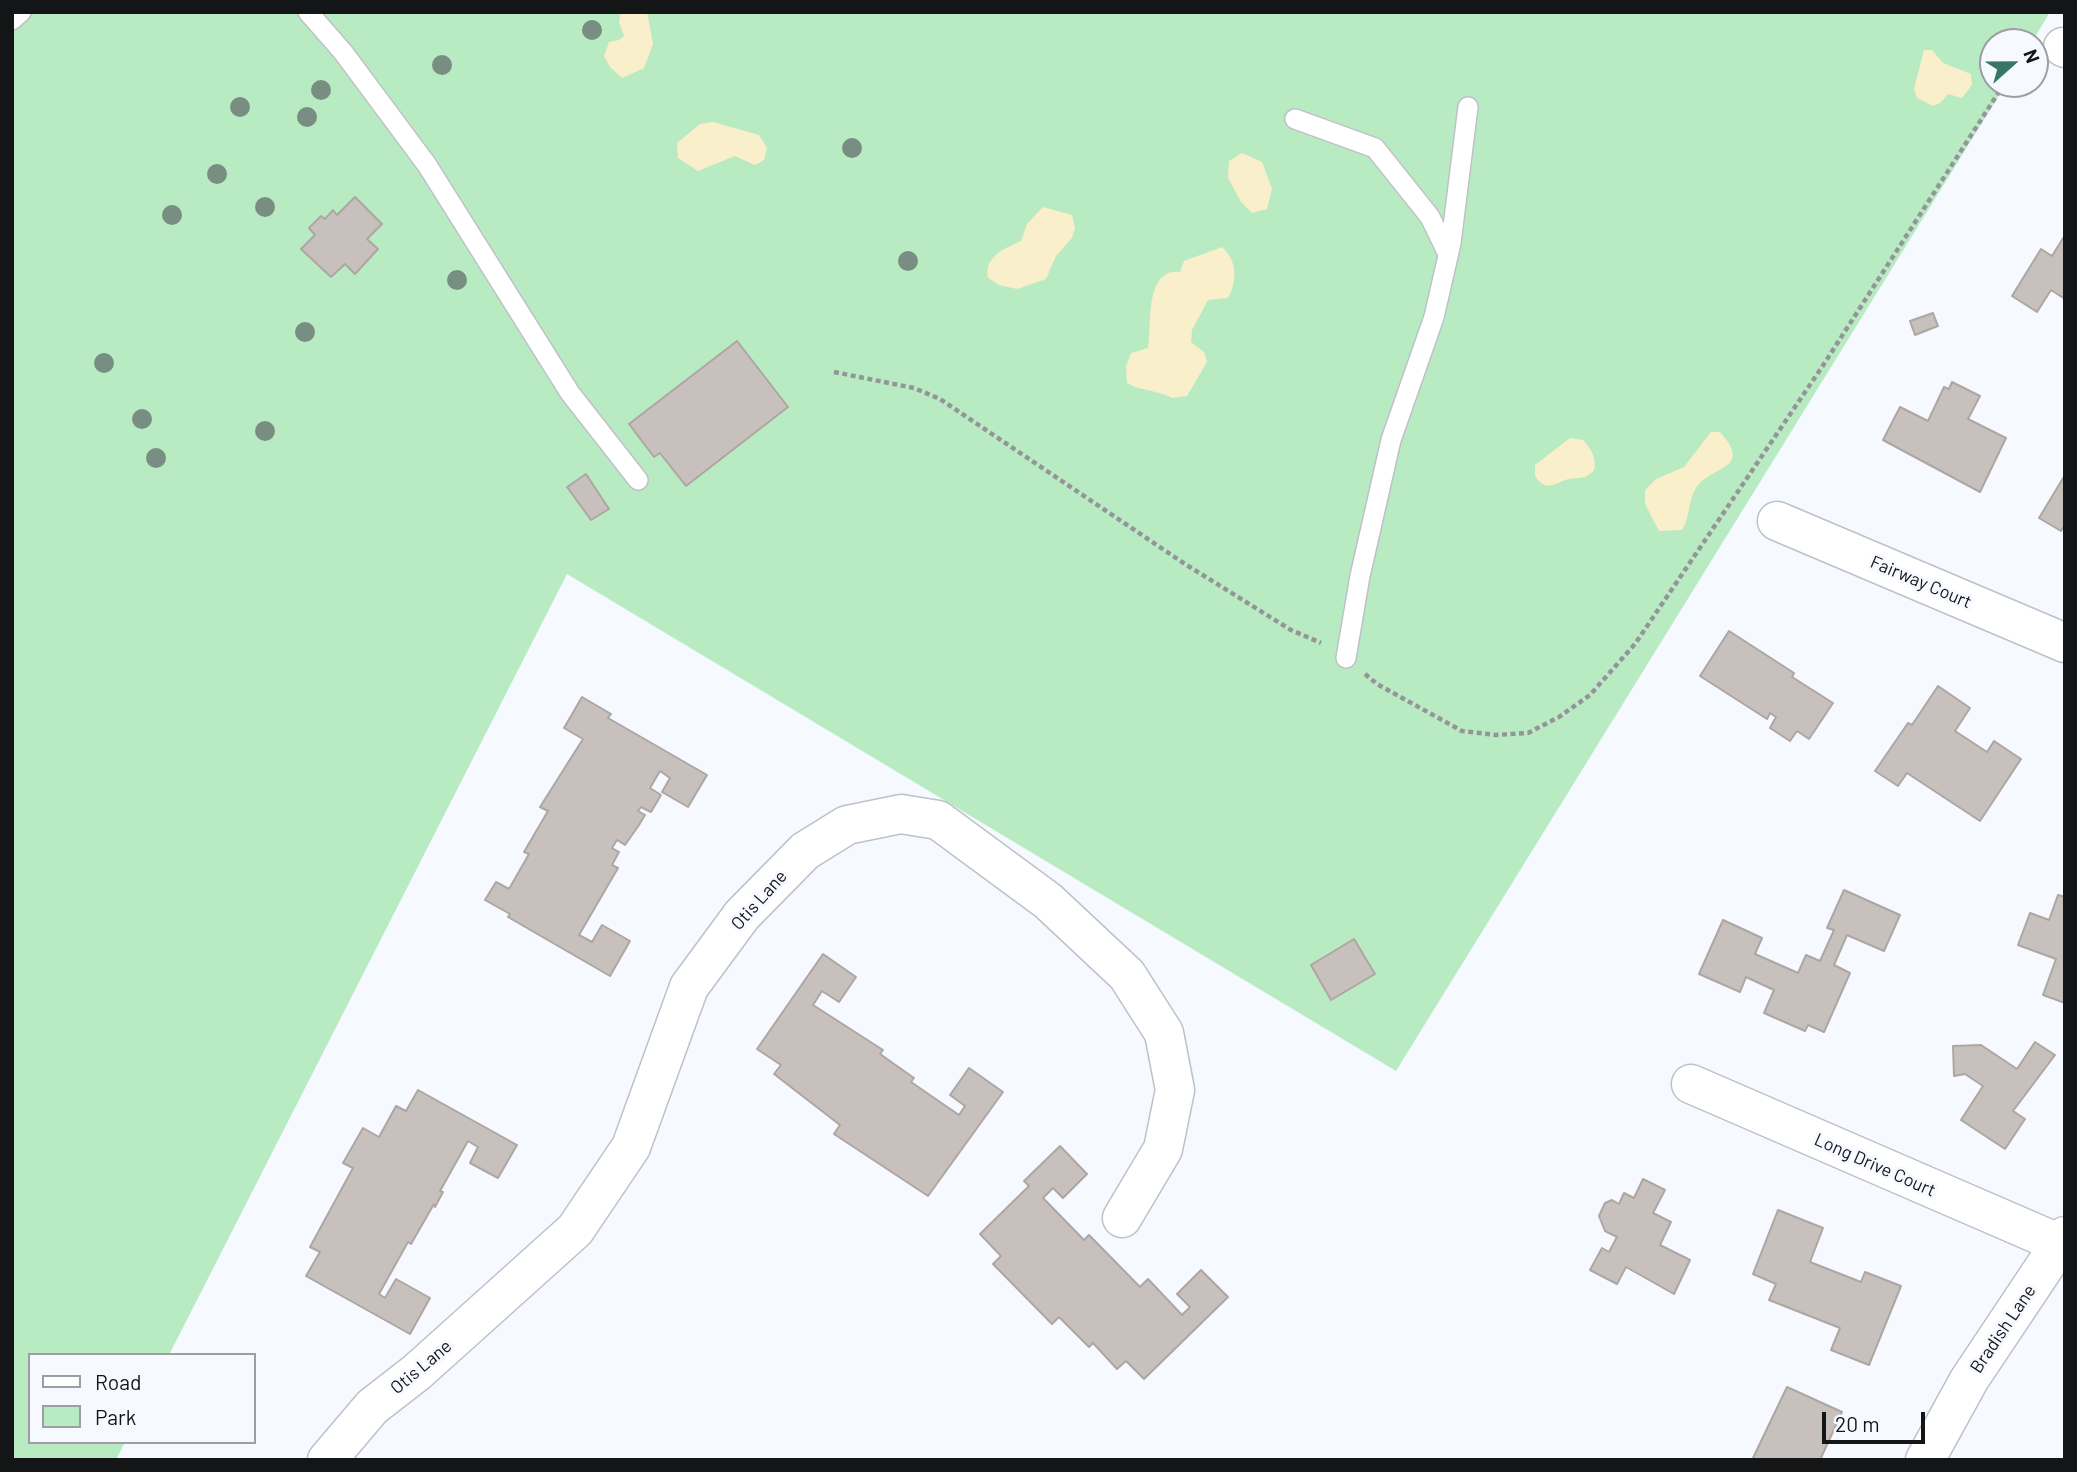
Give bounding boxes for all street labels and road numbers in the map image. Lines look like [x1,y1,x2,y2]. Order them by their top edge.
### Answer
street label: Fairway Court [1867,551,1975,613]
street label: Otis Lane [726,866,792,934]
street label: Long Drive Court [1811,1129,1939,1201]
street label: Bradish Lane [1966,1281,2040,1377]
street label: Otis Lane [386,1335,456,1399]

